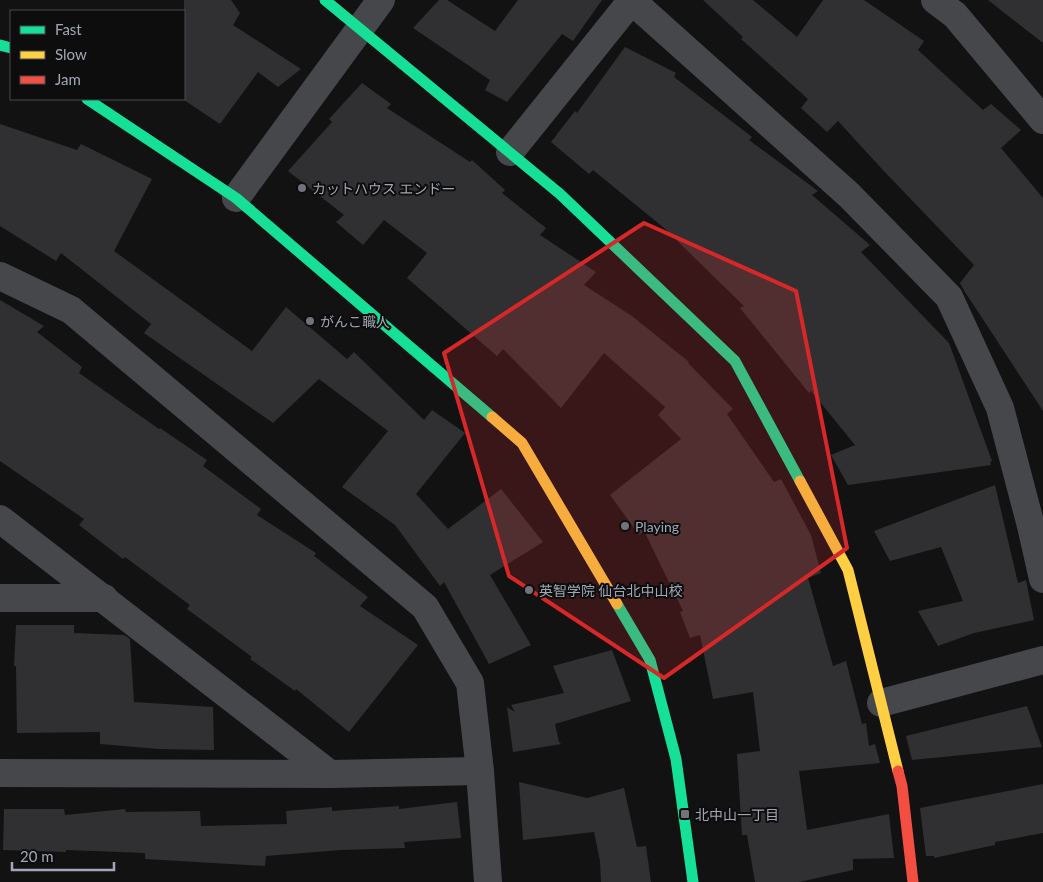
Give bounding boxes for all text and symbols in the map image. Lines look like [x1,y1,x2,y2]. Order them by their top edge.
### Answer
legend [10,10,185,100]
text: Fast [55,20,82,38]
text: Slow [55,45,87,63]
text: Jam [55,70,81,88]
place label: カットハウス エンドー [312,180,456,197]
marker: カットハウス エンドー [296,182,308,194]
place label: がんこ職人 [320,313,390,330]
marker: がんこ職人 [304,315,316,327]
place label: Playing [635,518,679,535]
marker: Playing [619,520,631,532]
place label: 英智学院 仙台北中山校 [539,582,683,599]
marker: 英智学院 仙台北中山校 [523,584,535,596]
place label: 北中山一丁目 [695,806,779,823]
marker: 北中山一丁目 [679,808,691,820]
scale bar [12,840,115,872]
text: 20 m [20,847,54,865]

